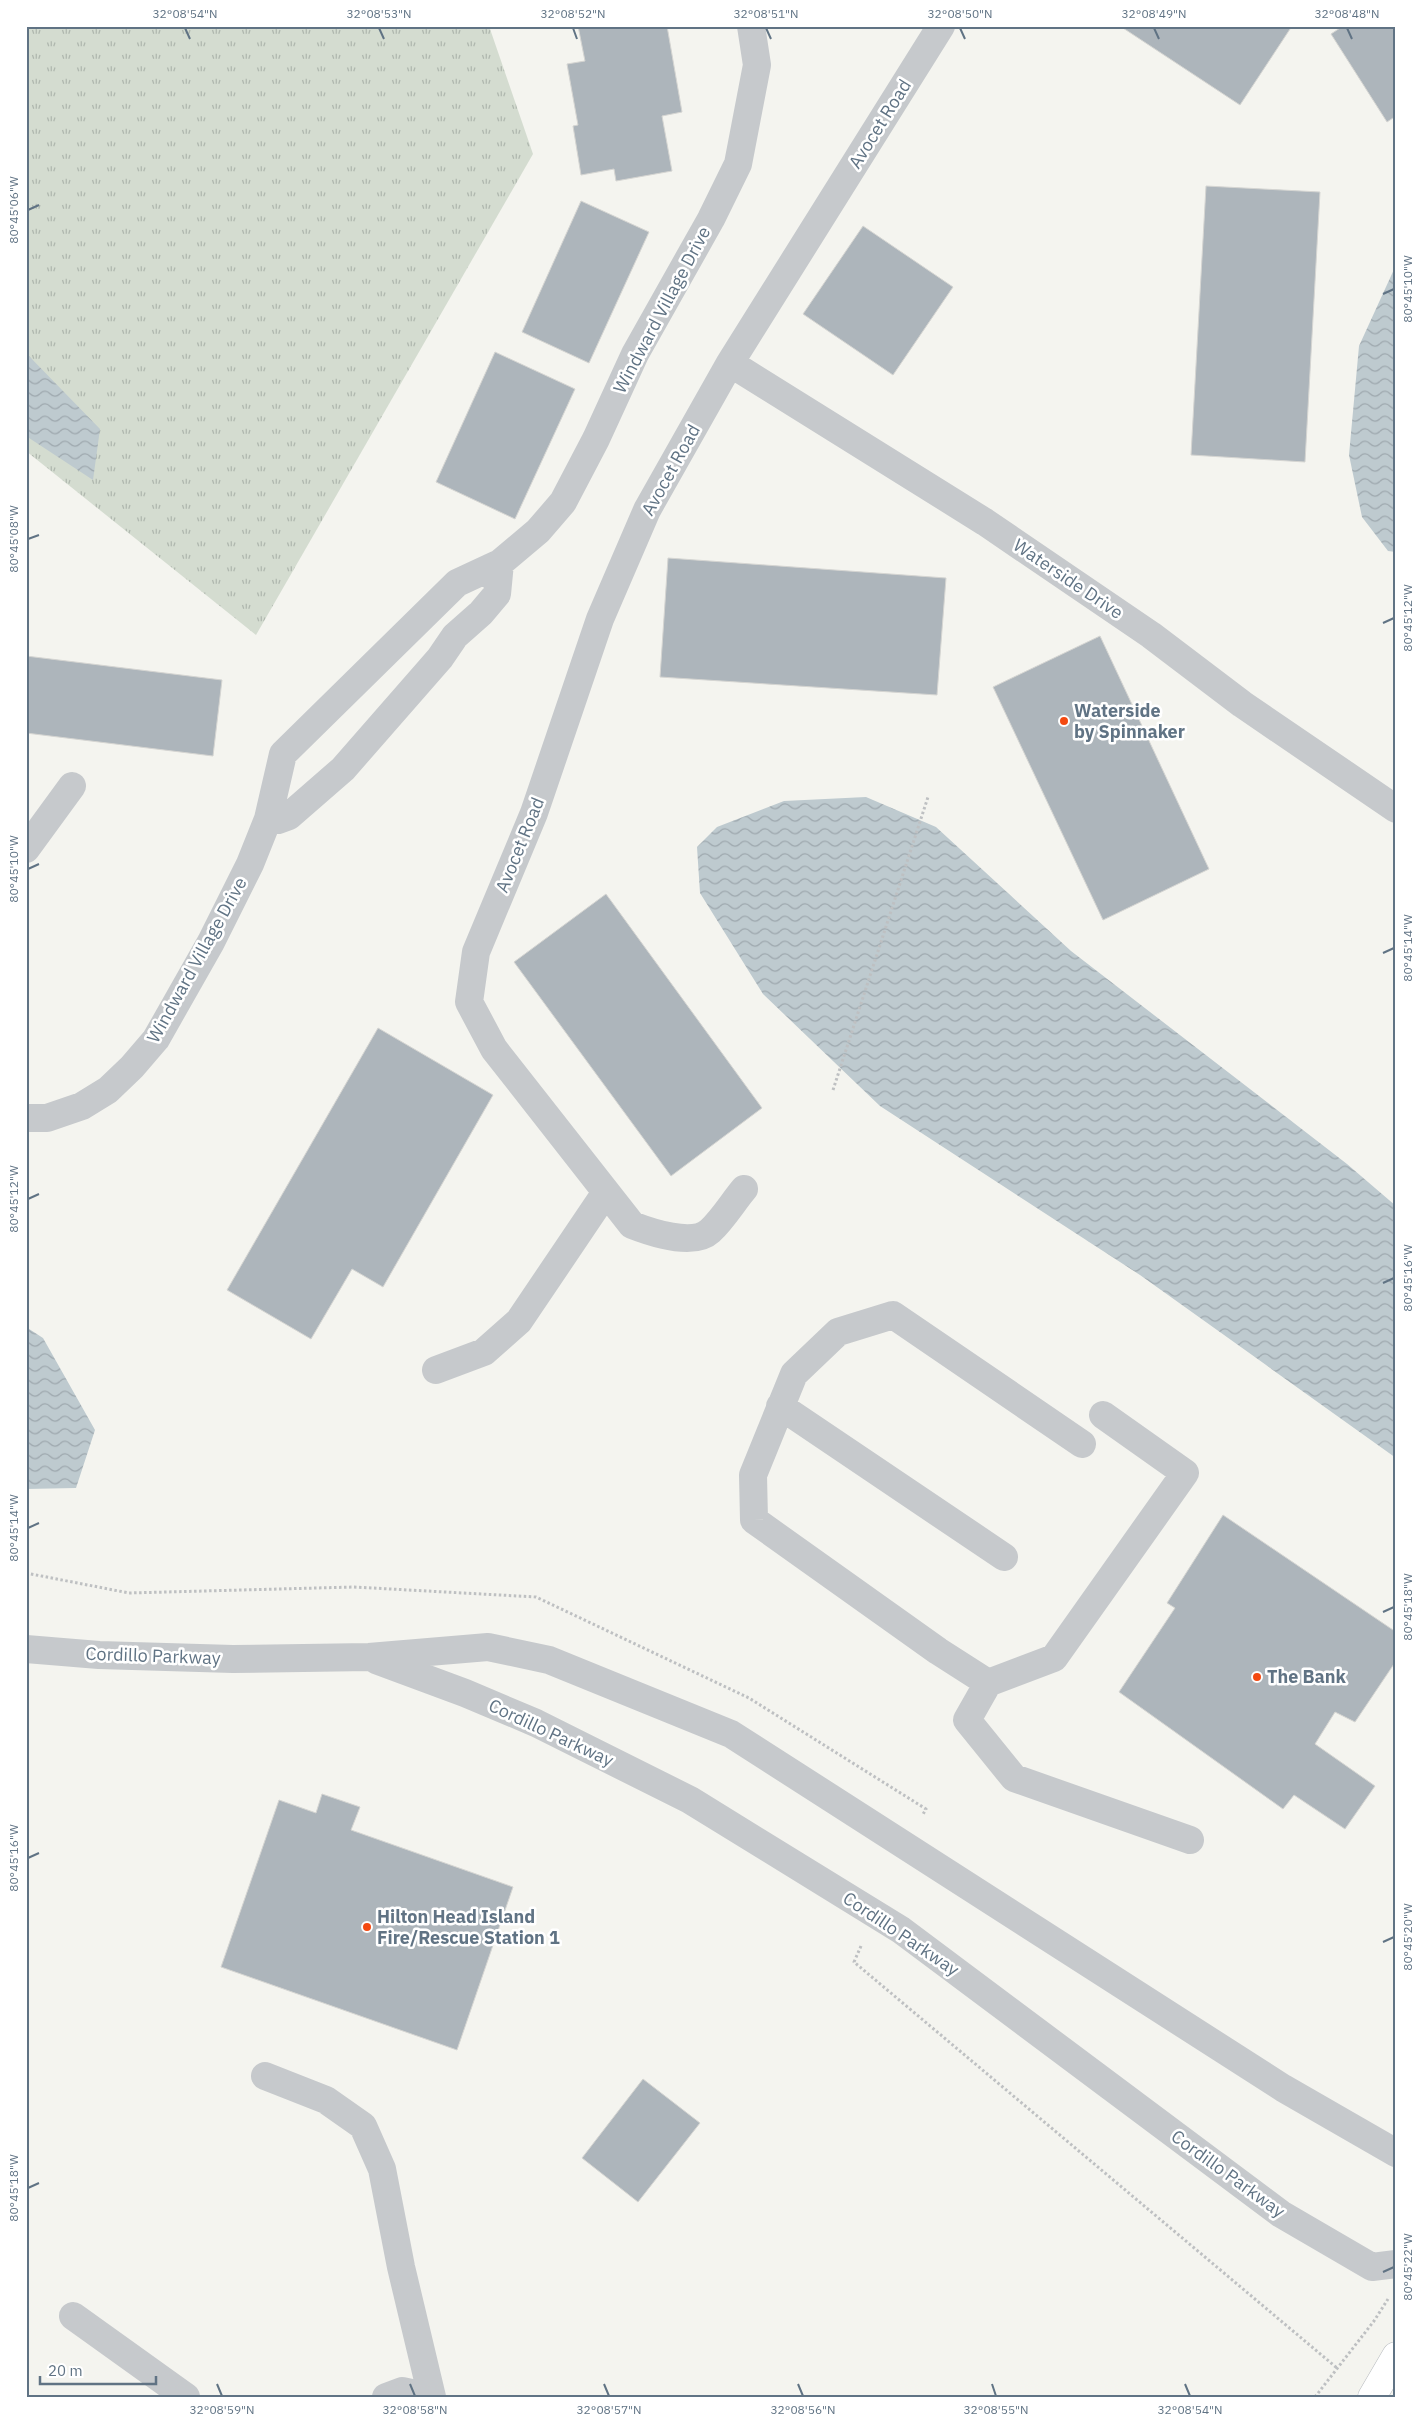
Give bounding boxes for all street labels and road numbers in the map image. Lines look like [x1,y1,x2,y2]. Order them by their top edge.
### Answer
street label: Avocet Road [843,75,916,173]
street label: Windward Village Drive [608,222,715,397]
street label: Avocet Road [636,420,705,519]
street label: Waterside Drive [1009,533,1128,624]
street label: Avocet Road [490,794,549,896]
street label: Windward Village Drive [141,873,252,1047]
street label: Cordillo Parkway [85,1642,221,1669]
street label: Cordillo Parkway [485,1694,617,1772]
street label: Cordillo Parkway [839,1886,964,1981]
street label: Cordillo Parkway [1167,2125,1290,2223]

